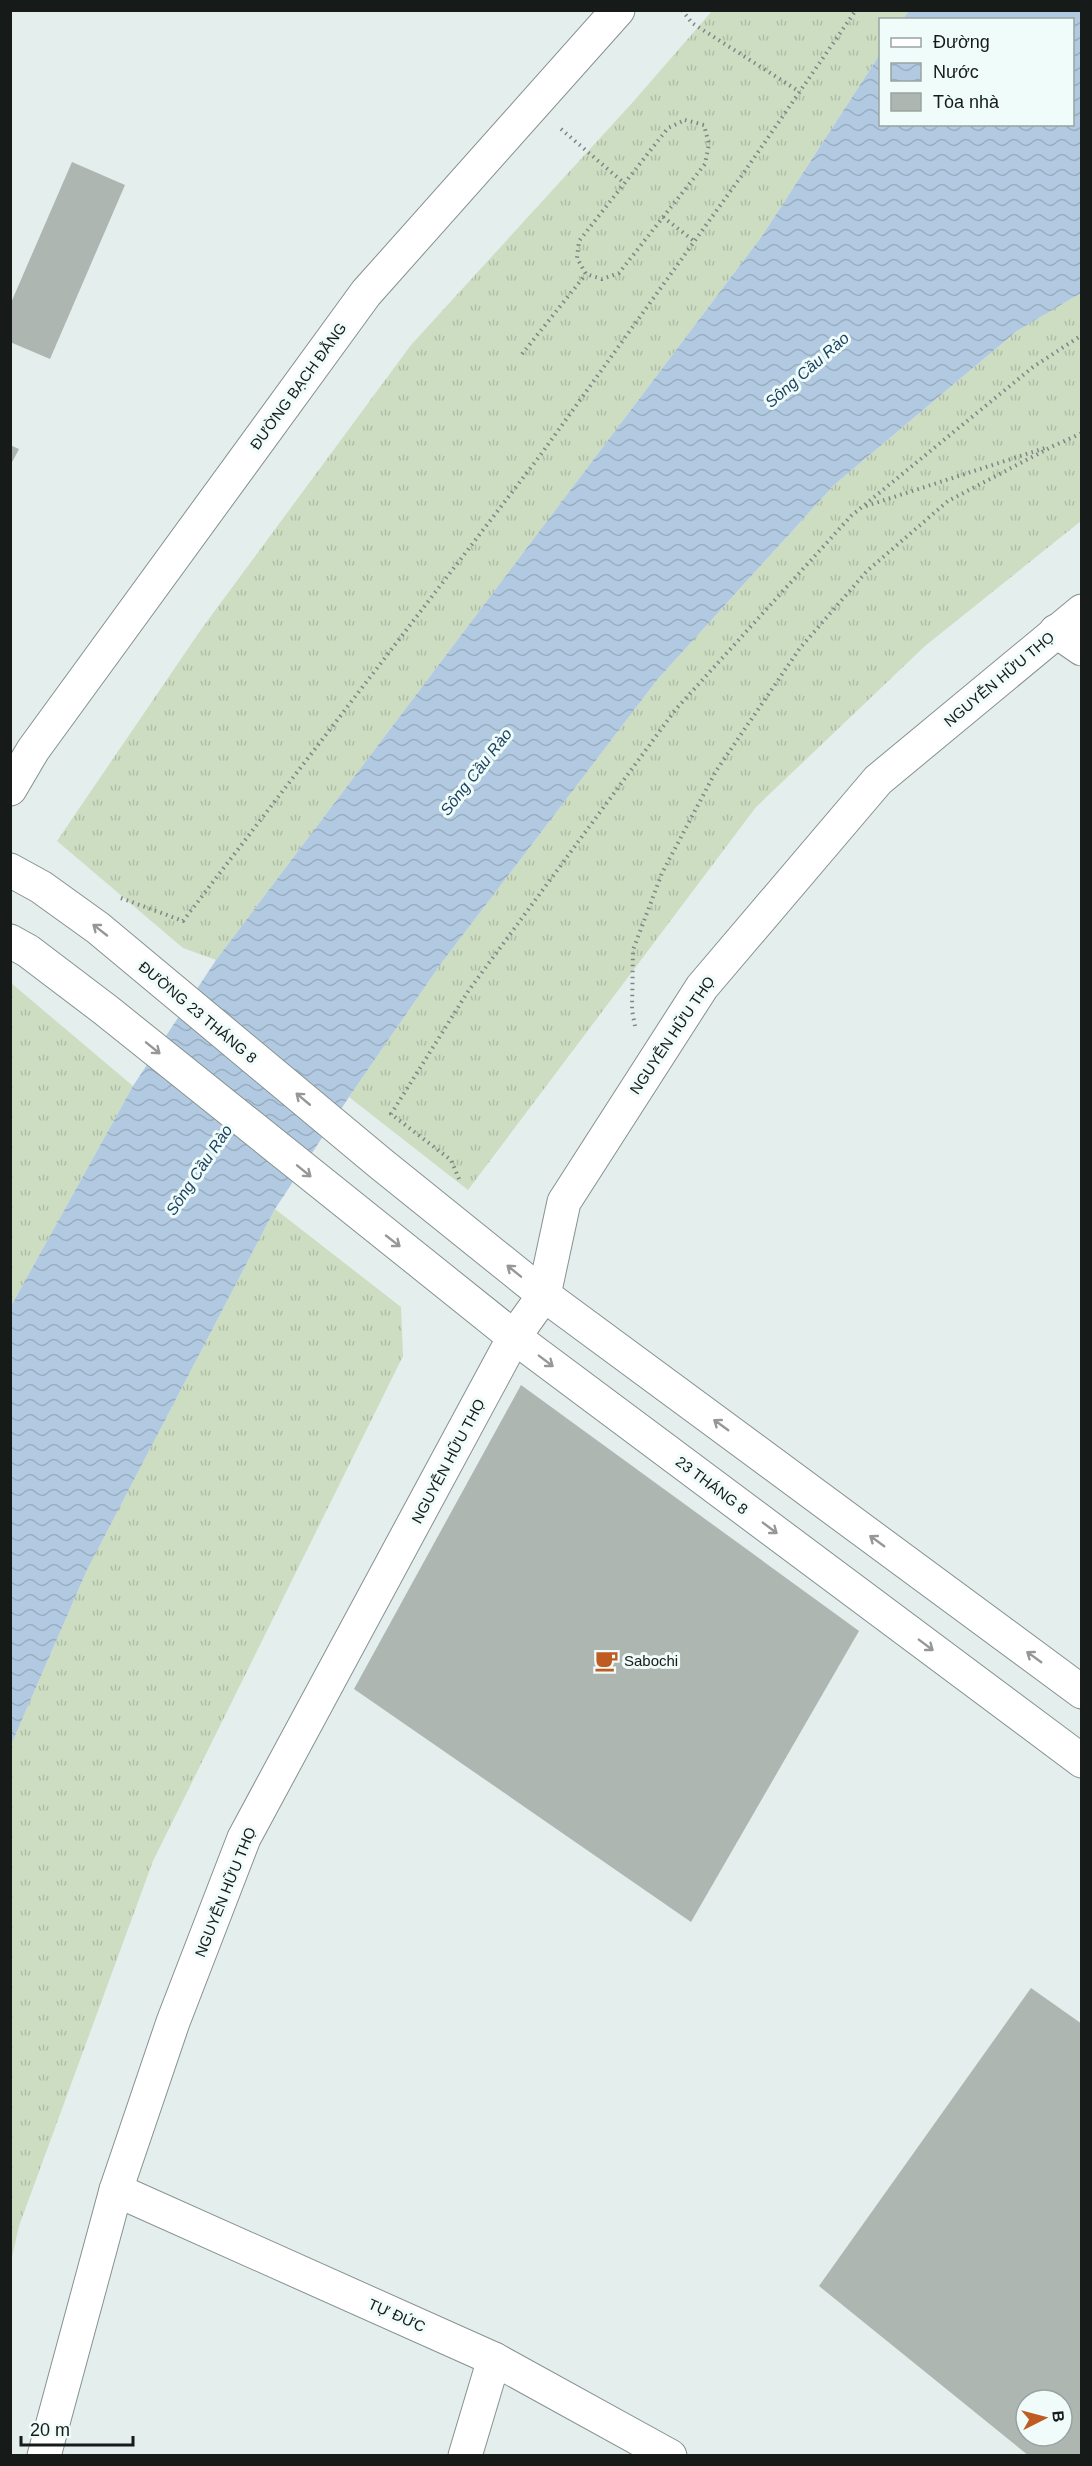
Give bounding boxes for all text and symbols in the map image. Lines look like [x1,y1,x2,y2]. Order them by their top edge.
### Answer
legend [879,18,1074,126]
text: Đường [933,32,990,52]
text: Nước [933,62,979,82]
text: Tòa nhà [933,92,1000,112]
street label: ĐƯỜNG BẠCH ĐẰNG [246,319,350,453]
water label: Sông Cầu Rào [762,329,852,411]
street label: NGUYỄN HỮU THỌ [941,628,1057,730]
water label: Sông Cầu Rào [437,725,515,819]
one-way arrow [92,924,108,937]
street label: ĐƯỜNG 23 THÁNG 8 [136,958,260,1066]
street label: NGUYỄN HỮU THỌ [626,973,718,1097]
one-way arrow [144,1041,160,1054]
one-way arrow [295,1092,311,1105]
water label: Sông Cầu Rào [163,1122,235,1218]
one-way arrow [296,1164,312,1177]
one-way arrow [384,1235,400,1248]
one-way arrow [506,1264,522,1277]
one-way arrow [538,1355,554,1367]
street label: NGUYỄN HỮU THỌ [408,1396,488,1526]
one-way arrow [713,1419,729,1432]
street label: 23 THÁNG 8 [673,1452,751,1518]
one-way arrow [761,1522,777,1534]
one-way arrow [870,1535,886,1547]
one-way arrow [918,1638,934,1651]
cafe icon: Sabochi [593,1647,619,1673]
one-way arrow [1027,1651,1043,1663]
place label: Sabochi [624,1652,678,1669]
street label: NGUYỄN HỮU THỌ [191,1825,259,1959]
street label: TỰ ĐỨC [366,2295,428,2335]
north arrow [1014,2388,1074,2448]
scale bar [21,2409,134,2447]
text: B [1049,2410,1067,2423]
text: 20 m [30,2420,70,2440]

